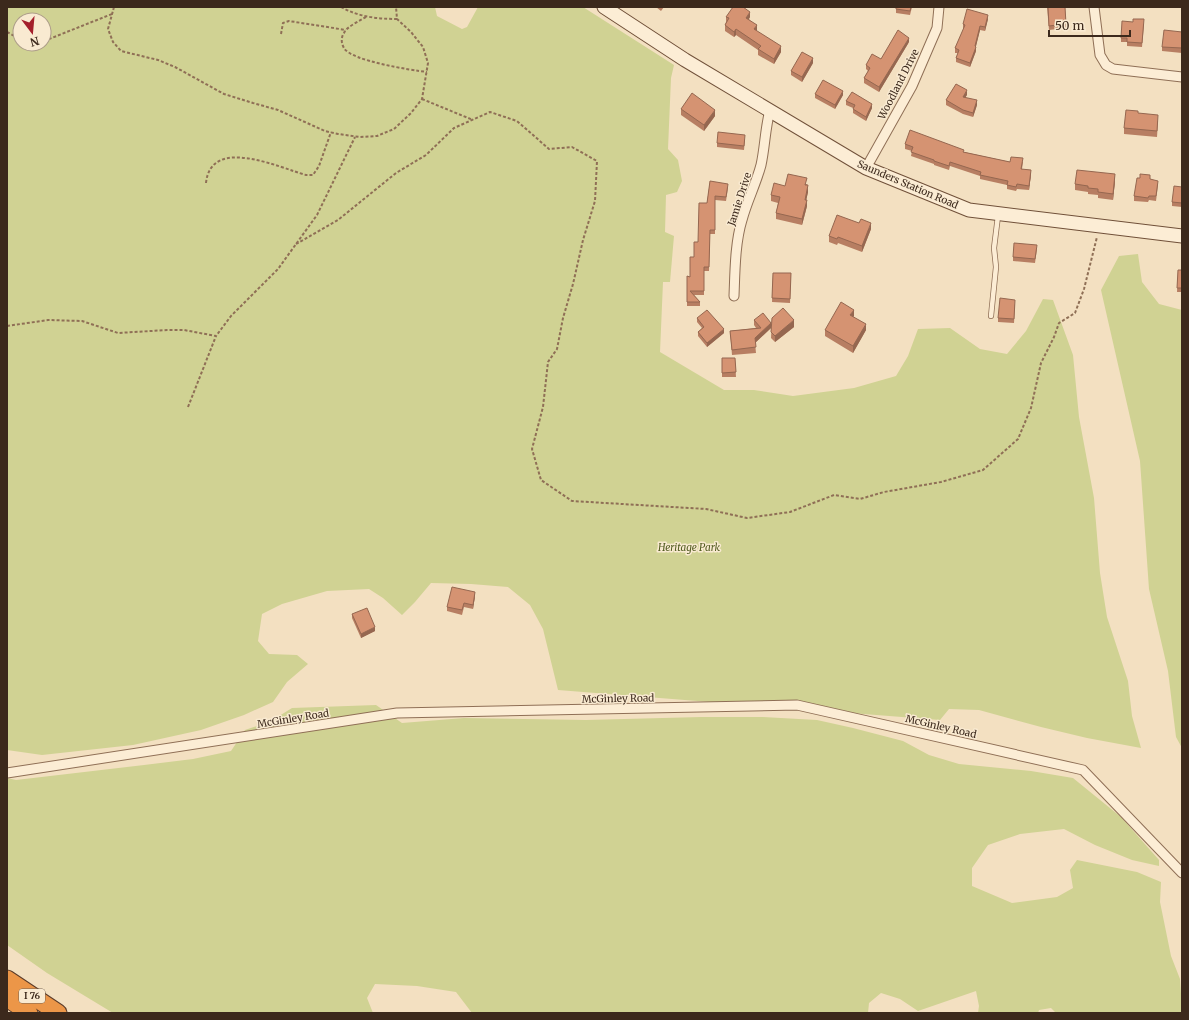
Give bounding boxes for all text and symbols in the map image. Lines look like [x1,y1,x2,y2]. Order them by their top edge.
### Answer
north arrow [12,12,52,52]
scale bar [1049,12,1130,38]
text: 50 m [1055,18,1084,33]
text: N [28,34,41,50]
street label: Woodland Drive [875,47,922,122]
street label: Saunders Station Road [855,157,960,212]
street label: Jamie Drive [724,171,754,228]
park label: Heritage Park [657,541,721,554]
street label: McGinley Road [582,691,654,706]
street label: McGinley Road [256,706,330,731]
street label: McGinley Road [904,712,978,741]
road number: I 76 [19,989,45,1003]

